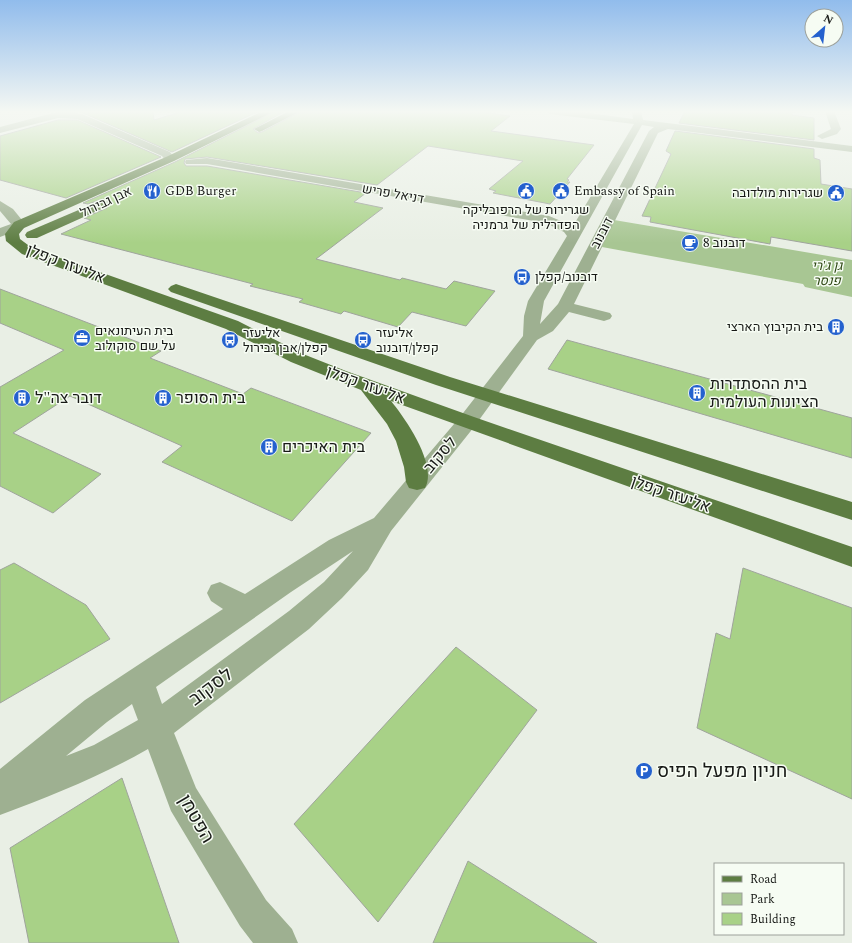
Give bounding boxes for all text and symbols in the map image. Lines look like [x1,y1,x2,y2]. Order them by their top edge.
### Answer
north arrow [804,8,844,48]
text: N [821,10,836,29]
street label: דניאל פריש [361,179,426,209]
street label: אבן גבירול [77,181,135,223]
restaurant icon: GDB Burger [142,181,162,201]
place label: GDB Burger [165,181,236,201]
public building icon: שגרירות של הרפובליקה הפדרלית של גרמניה [516,181,536,201]
public building icon: Embassy of Spain [551,181,571,201]
place label: Embassy of Spain [574,181,675,201]
place label: שגרירות מולדובה [732,183,823,203]
public building icon: שגרירות מולדובה [826,183,846,203]
place label: שגרירות של הרפובליקה הפדרלית של גרמניה [463,200,589,235]
street label: דובנוב [586,214,618,252]
cafe icon: דובנוב 8 [680,233,700,253]
place label: דובנוב 8 [703,233,746,253]
street label: אליעזר קפלן [23,238,109,290]
park label: גן ג'רי פנסר [812,256,843,291]
bus stop icon: דובנוב/קפלן [512,267,532,287]
place label: דובנוב/קפלן [535,267,598,287]
place label: בית הקיבוץ הארצי [727,317,823,337]
building icon: בית הקיבוץ הארצי [826,317,846,337]
place label: בית העיתונאים על שם סוקולוב [95,321,176,356]
place label: אליעזר קפלן/אבן גבירול [243,323,328,358]
place label: אליעזר קפלן/דובנוב [376,323,439,358]
office icon: בית העיתונאים על שם סוקולוב [72,328,92,348]
bus stop icon: אליעזר קפלן/אבן גבירול [220,330,240,350]
bus stop icon: אליעזר קפלן/דובנוב [353,330,373,350]
street label: אליעזר קפלן [323,360,409,410]
place label: בית ההסתדרות הציונות העולמית [710,372,819,414]
building icon: בית ההסתדרות הציונות העולמית [687,383,707,403]
place label: דובר צה"ל [35,386,102,410]
place label: בית הסופר [176,386,246,410]
building icon: דובר צה"ל [12,388,32,408]
building icon: בית הסופר [153,388,173,408]
street label: לסקוב [417,431,463,479]
place label: בית האיכרים [282,435,366,459]
building icon: בית האיכרים [259,437,279,457]
street label: אליעזר קפלן [628,469,714,519]
street label: לסקוב [183,660,240,713]
place label: חניון מפעל הפיס [657,757,787,786]
parking icon: חניון מפעל הפיס [634,761,654,781]
street label: הפטמן [170,789,222,849]
legend [714,863,844,935]
text: Road [750,870,777,889]
text: Park [750,890,775,909]
text: Building [750,910,796,929]

